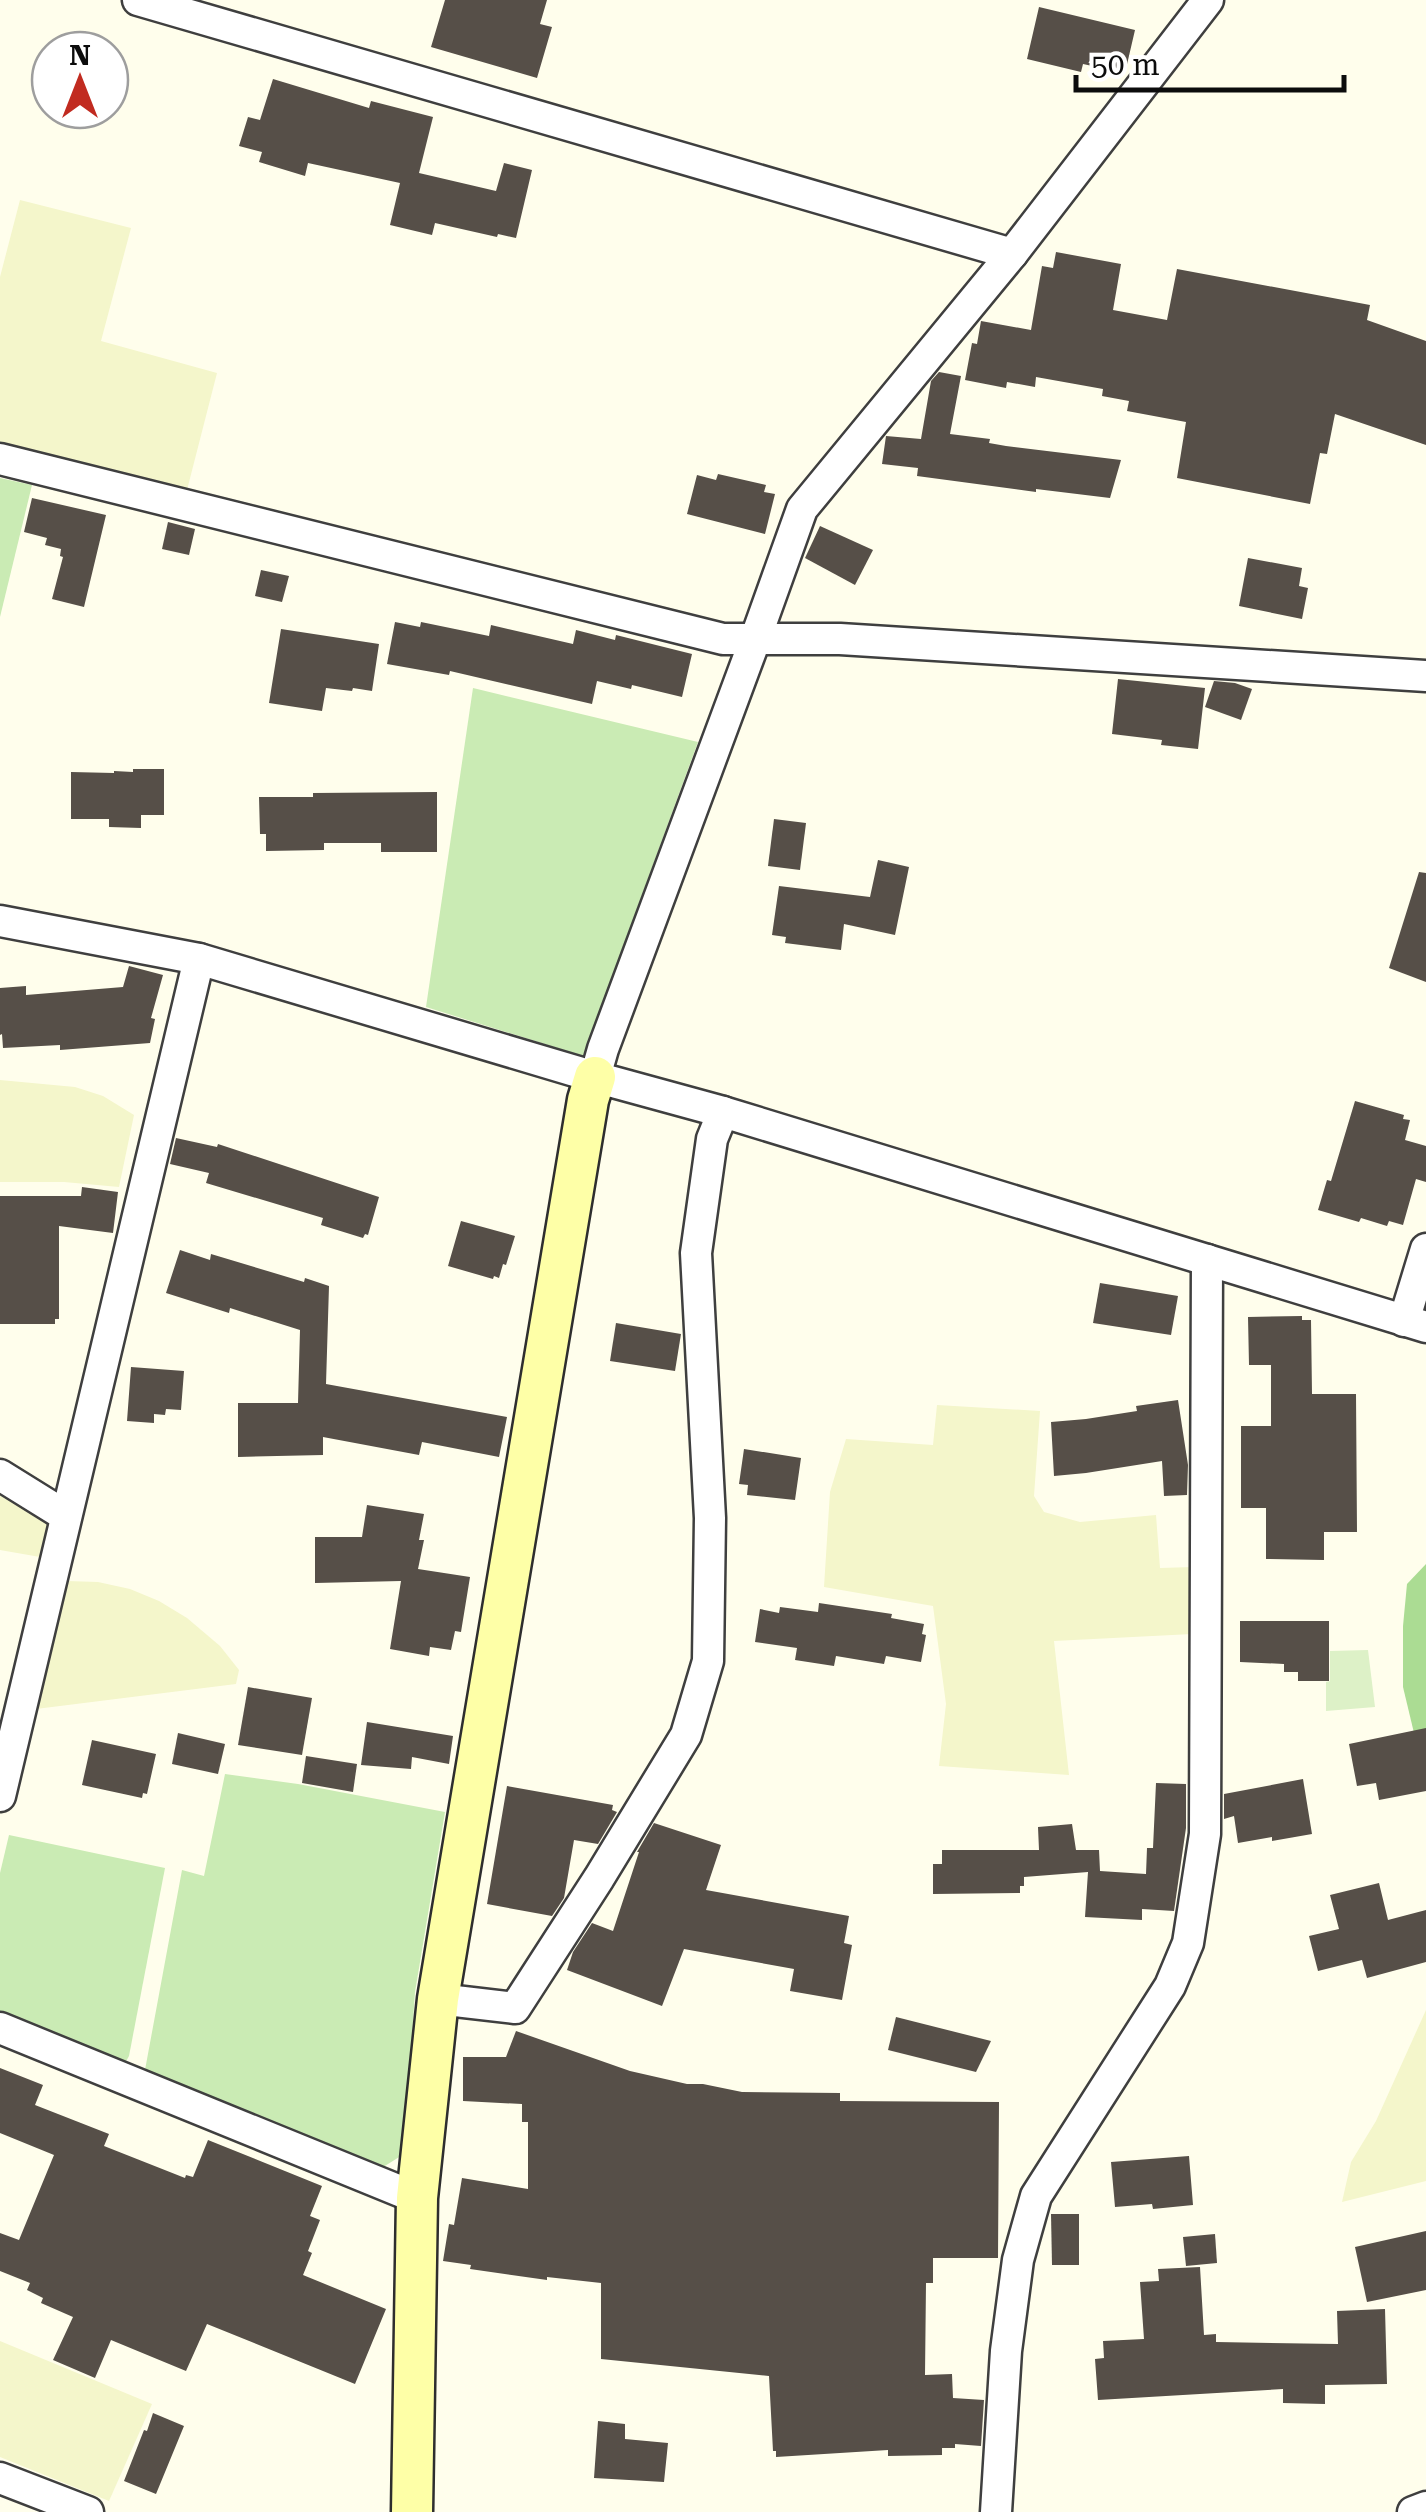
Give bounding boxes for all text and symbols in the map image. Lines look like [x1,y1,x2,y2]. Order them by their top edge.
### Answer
north arrow [30,30,130,130]
scale bar [1076,30,1344,92]
text: N [69,39,91,72]
text: 50 m [1091,47,1160,82]

